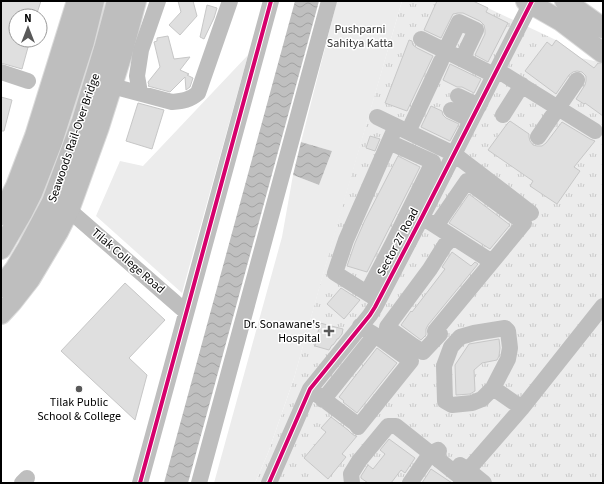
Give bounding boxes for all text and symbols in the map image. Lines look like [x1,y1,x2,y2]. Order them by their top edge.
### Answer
north arrow [8,8,48,48]
text: N [24,11,32,26]
park label: Pushparni Sahitya Katta [327,21,393,52]
street label: Seawoods Rail-Over Bridge [44,71,104,205]
street label: Sector 27 Road [373,205,423,279]
street label: Tilak College Road [88,224,168,298]
place label: Dr. Sonawane's Hospital [243,316,320,347]
marker: Dr. Sonawane's Hospital [323,325,335,337]
marker: Tilak Public School & College [74,384,84,394]
place label: Tilak Public School & College [37,394,121,425]

